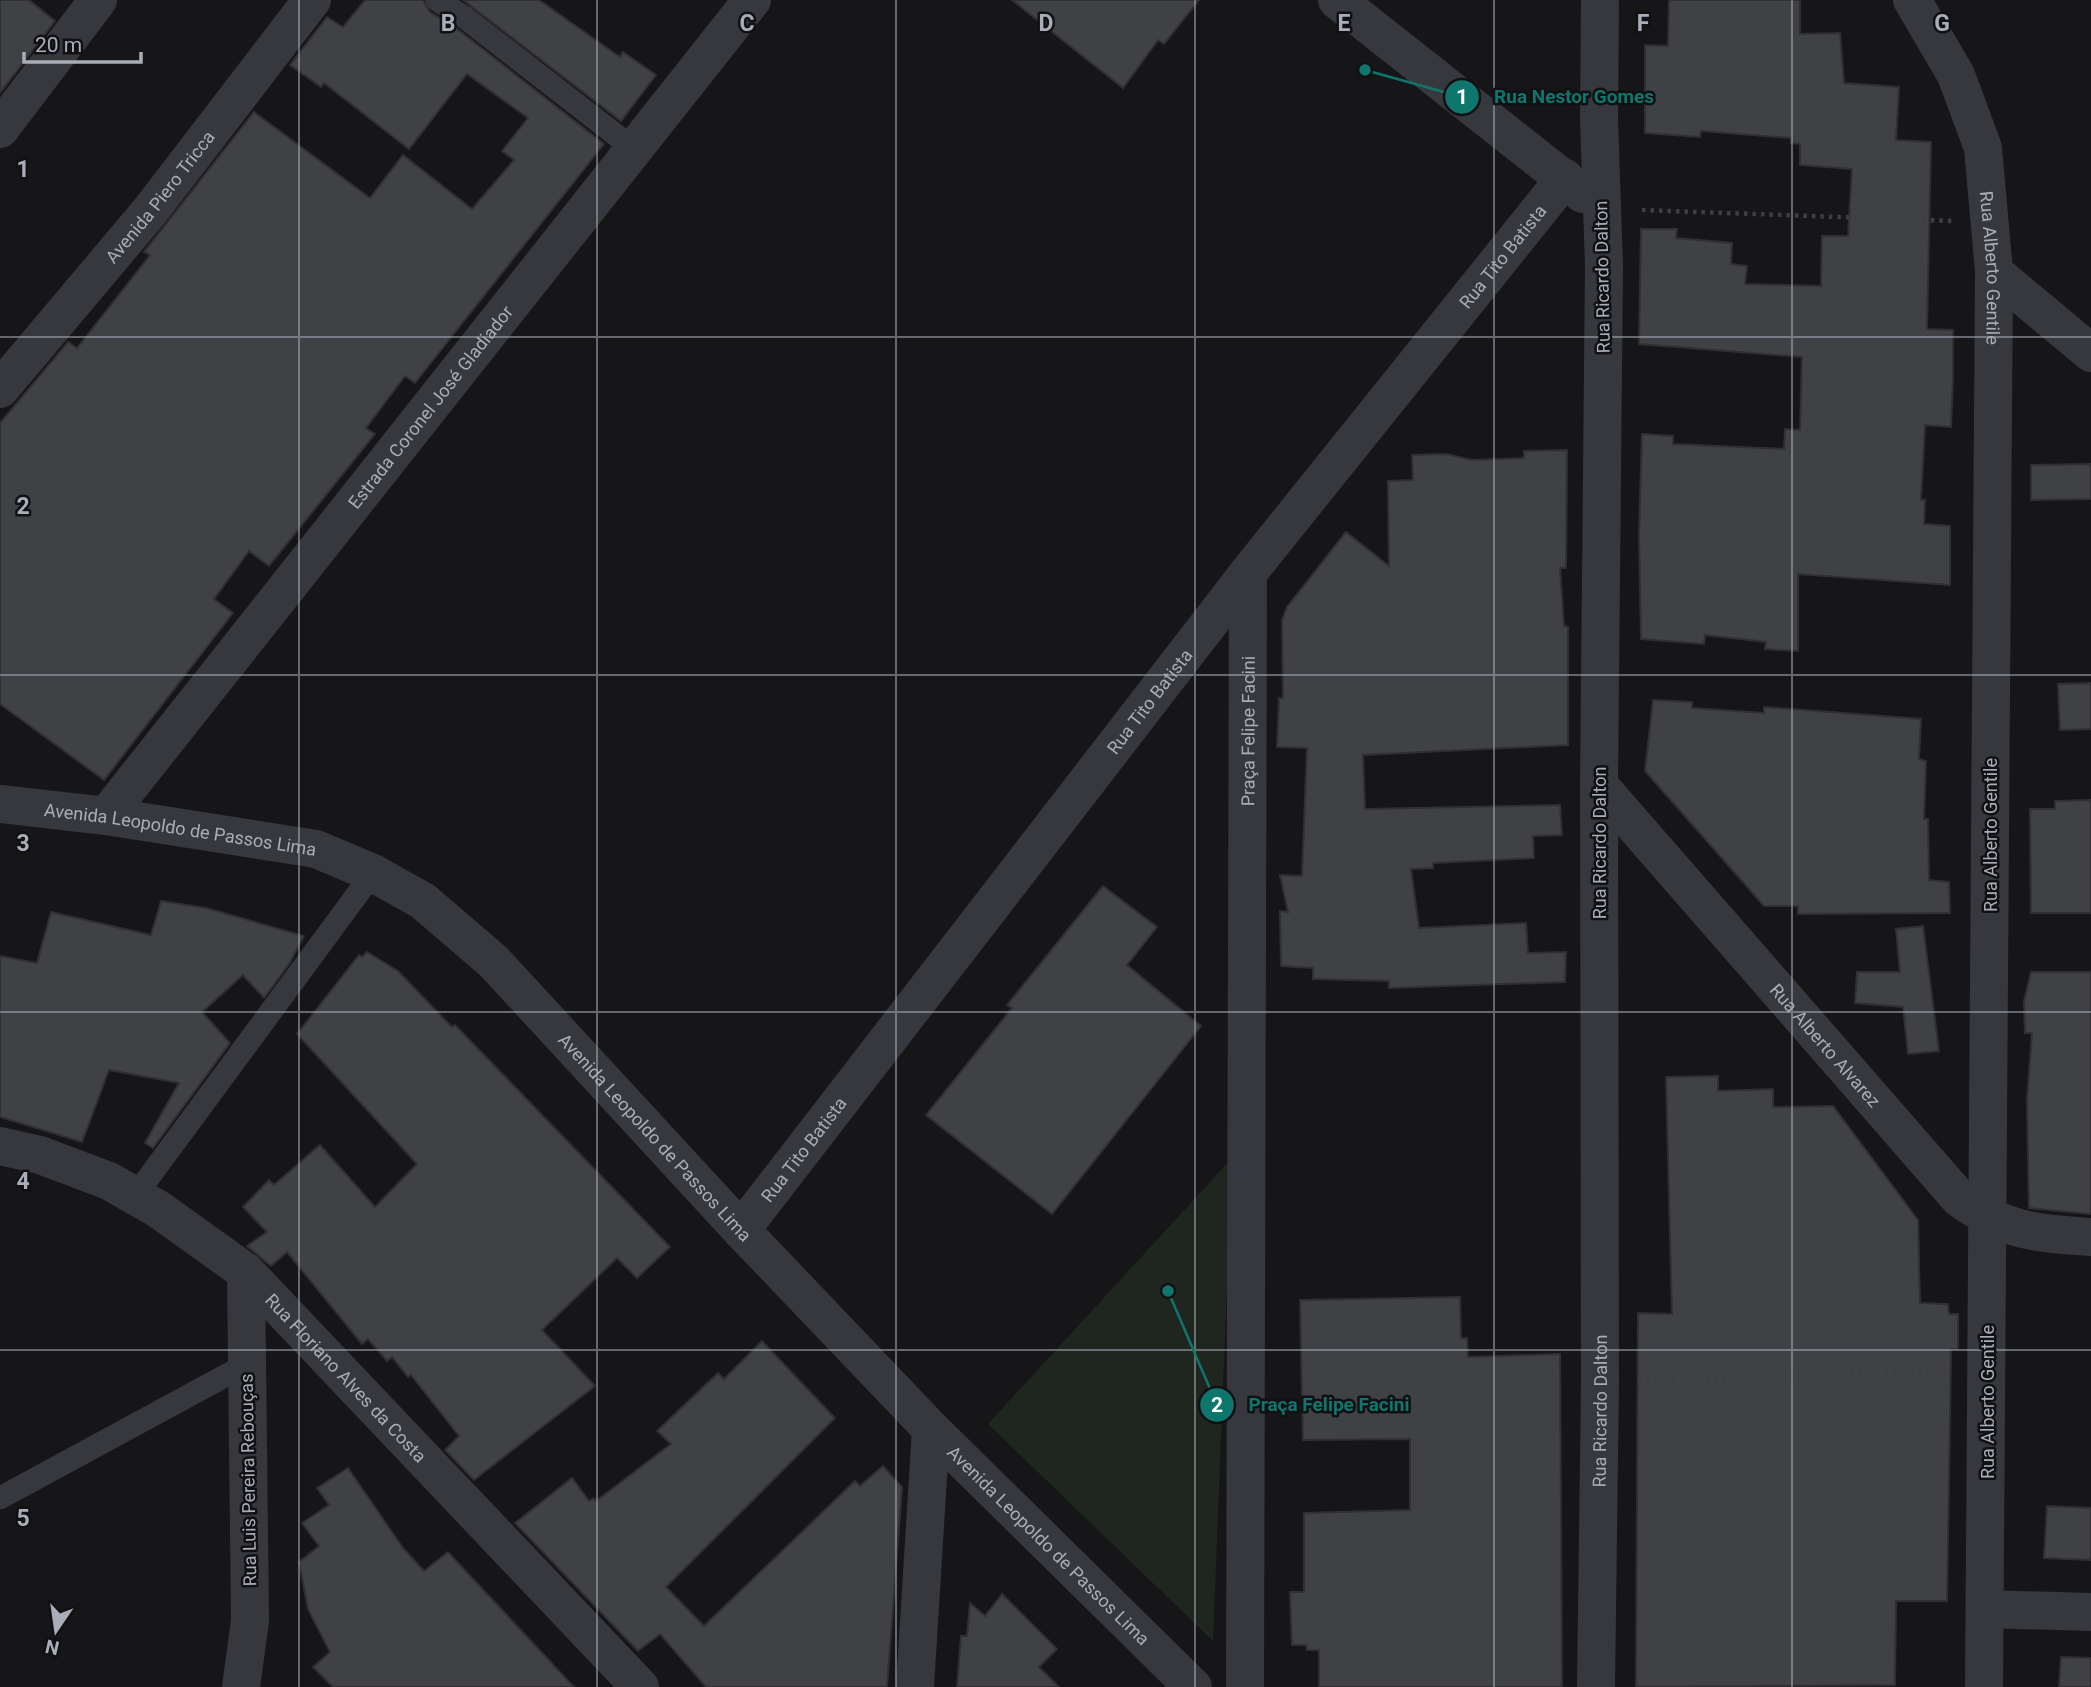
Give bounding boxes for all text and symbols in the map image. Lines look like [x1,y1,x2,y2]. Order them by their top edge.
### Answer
text: B [441,10,455,37]
text: C [739,10,755,37]
text: D [1039,10,1053,37]
text: E [1338,10,1351,37]
text: F [1637,10,1650,37]
text: G [1934,10,1950,37]
scale bar [24,21,142,65]
text: 20 m [35,33,82,57]
callout: Rua Nestor Gomes [1445,77,1668,117]
text: 1 [1456,85,1468,109]
text: Rua Nestor Gomes [1494,85,1654,108]
street label: Avenida Piero Tricca [101,126,218,267]
text: 1 [16,156,30,183]
street label: Rua Alberto Gentile [1976,190,2005,345]
street label: Rua Tito Batista [1454,200,1550,312]
street label: Rua Ricardo Dalton [1590,200,1614,354]
street label: Estrada Coronel José Gladiador [343,301,517,512]
text: 2 [16,493,30,520]
street label: Rua Tito Batista [1102,645,1196,758]
street label: Praça Felipe Facini [1237,656,1258,806]
street label: Rua Alberto Gentile [1980,758,2001,912]
street label: Rua Ricardo Dalton [1589,767,1610,919]
street label: Avenida Leopoldo de Passos Lima [43,799,318,859]
text: 3 [16,830,30,857]
street label: Rua Alberto Alvarez [1766,979,1885,1111]
street label: Avenida Leopoldo de Passos Lima [554,1029,756,1245]
street label: Rua Tito Batista [756,1093,850,1206]
text: 4 [16,1168,30,1195]
street label: Rua Floriano Alves da Costa [261,1289,431,1466]
street label: Rua Alberto Gentile [1977,1325,1998,1479]
street label: Rua Ricardo Dalton [1588,1335,1611,1488]
street label: Rua Luis Pereira Rebouças [236,1373,260,1587]
callout: Praça Felipe Facini [1199,1385,1423,1425]
text: 2 [1211,1393,1223,1417]
text: Praça Felipe Facini [1249,1393,1409,1416]
street label: Avenida Leopoldo de Passos Lima [944,1441,1154,1649]
text: 5 [16,1505,30,1532]
north arrow [21,1596,91,1666]
text: N [43,1634,61,1660]

